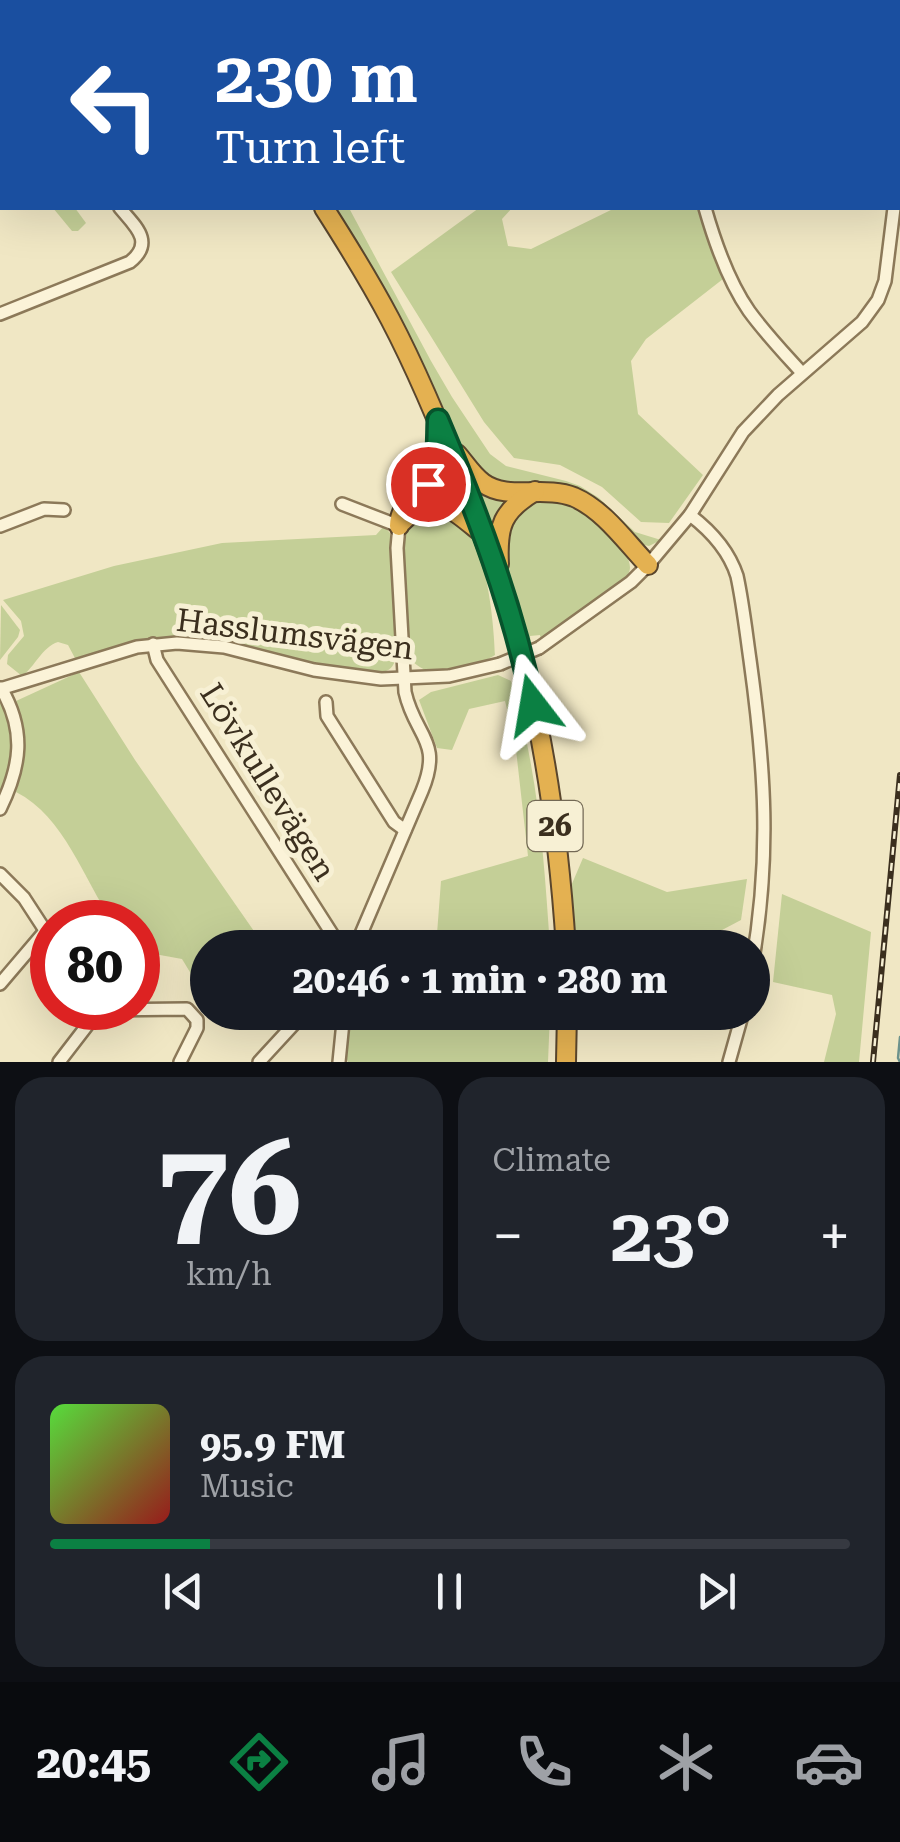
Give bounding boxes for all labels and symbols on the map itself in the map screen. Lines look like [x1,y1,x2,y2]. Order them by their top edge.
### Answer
pin [386,442,471,527]
street label: Hasslumsvägen [174,601,416,667]
position arrow [481,653,585,757]
street label: Lövkullevägen [192,676,344,888]
road number: 26 [528,801,582,851]
speed limit sign: 80 [30,900,160,1030]

